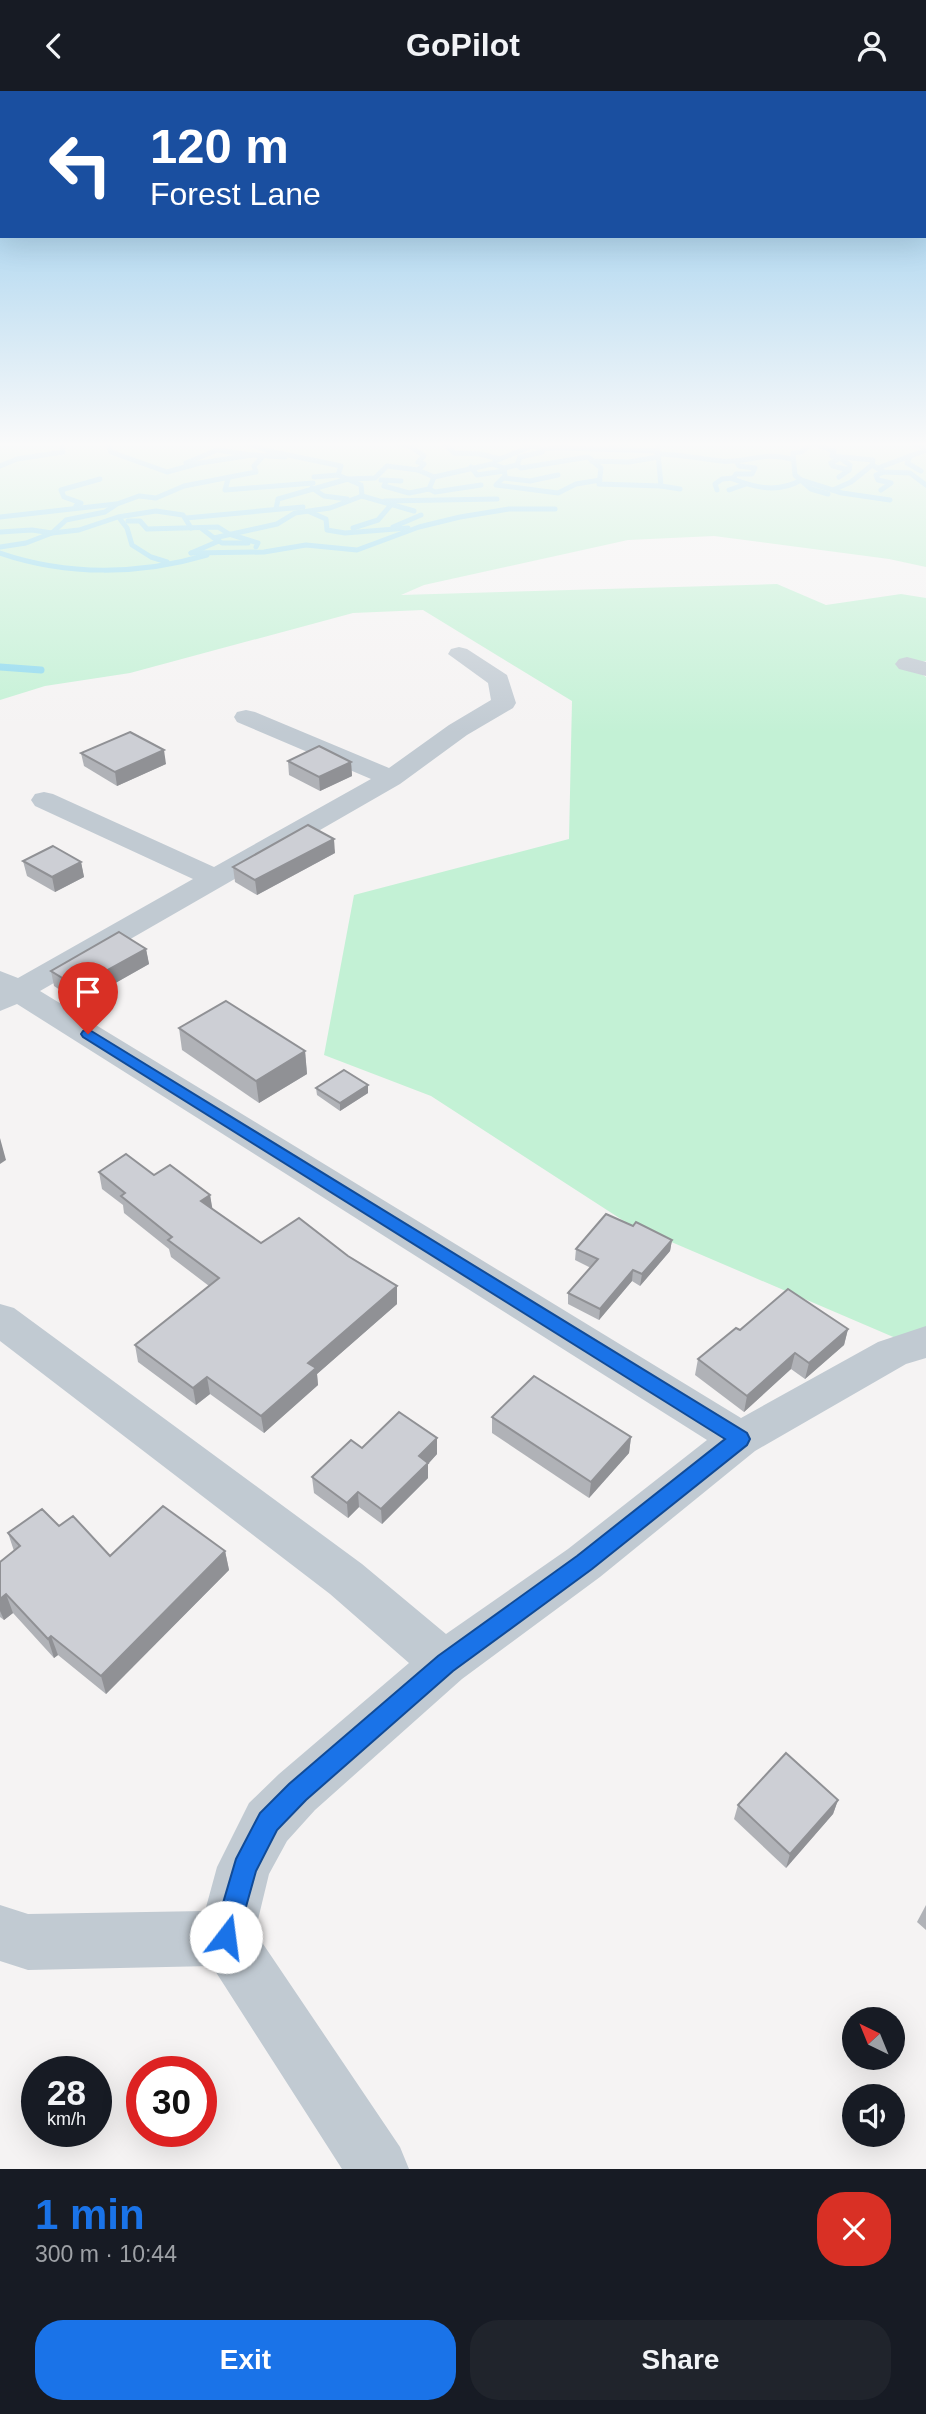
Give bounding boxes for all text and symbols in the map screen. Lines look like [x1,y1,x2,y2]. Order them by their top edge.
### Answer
icon: back [35,27,73,65]
text: GoPilot [406,27,520,63]
icon: person [853,27,891,65]
icon: left [35,119,126,210]
text: 120 m [150,119,289,173]
text: Forest Lane [150,176,321,212]
pin [58,962,118,1034]
icon: arrive [69,973,107,1011]
position arrow [189,1900,263,1974]
north arrow [842,2007,905,2070]
map controls [842,2007,905,2147]
speed limit sign: 30 [126,2056,217,2147]
text: 28 [47,2073,86,2112]
button: sound [842,2084,905,2147]
text: km/h [47,2109,86,2129]
text: 1 min [35,2191,145,2238]
button: close [817,2192,891,2266]
text: 300 m · 10:44 [35,2241,177,2267]
button: Exit [35,2320,456,2400]
button: Share [470,2320,891,2400]

